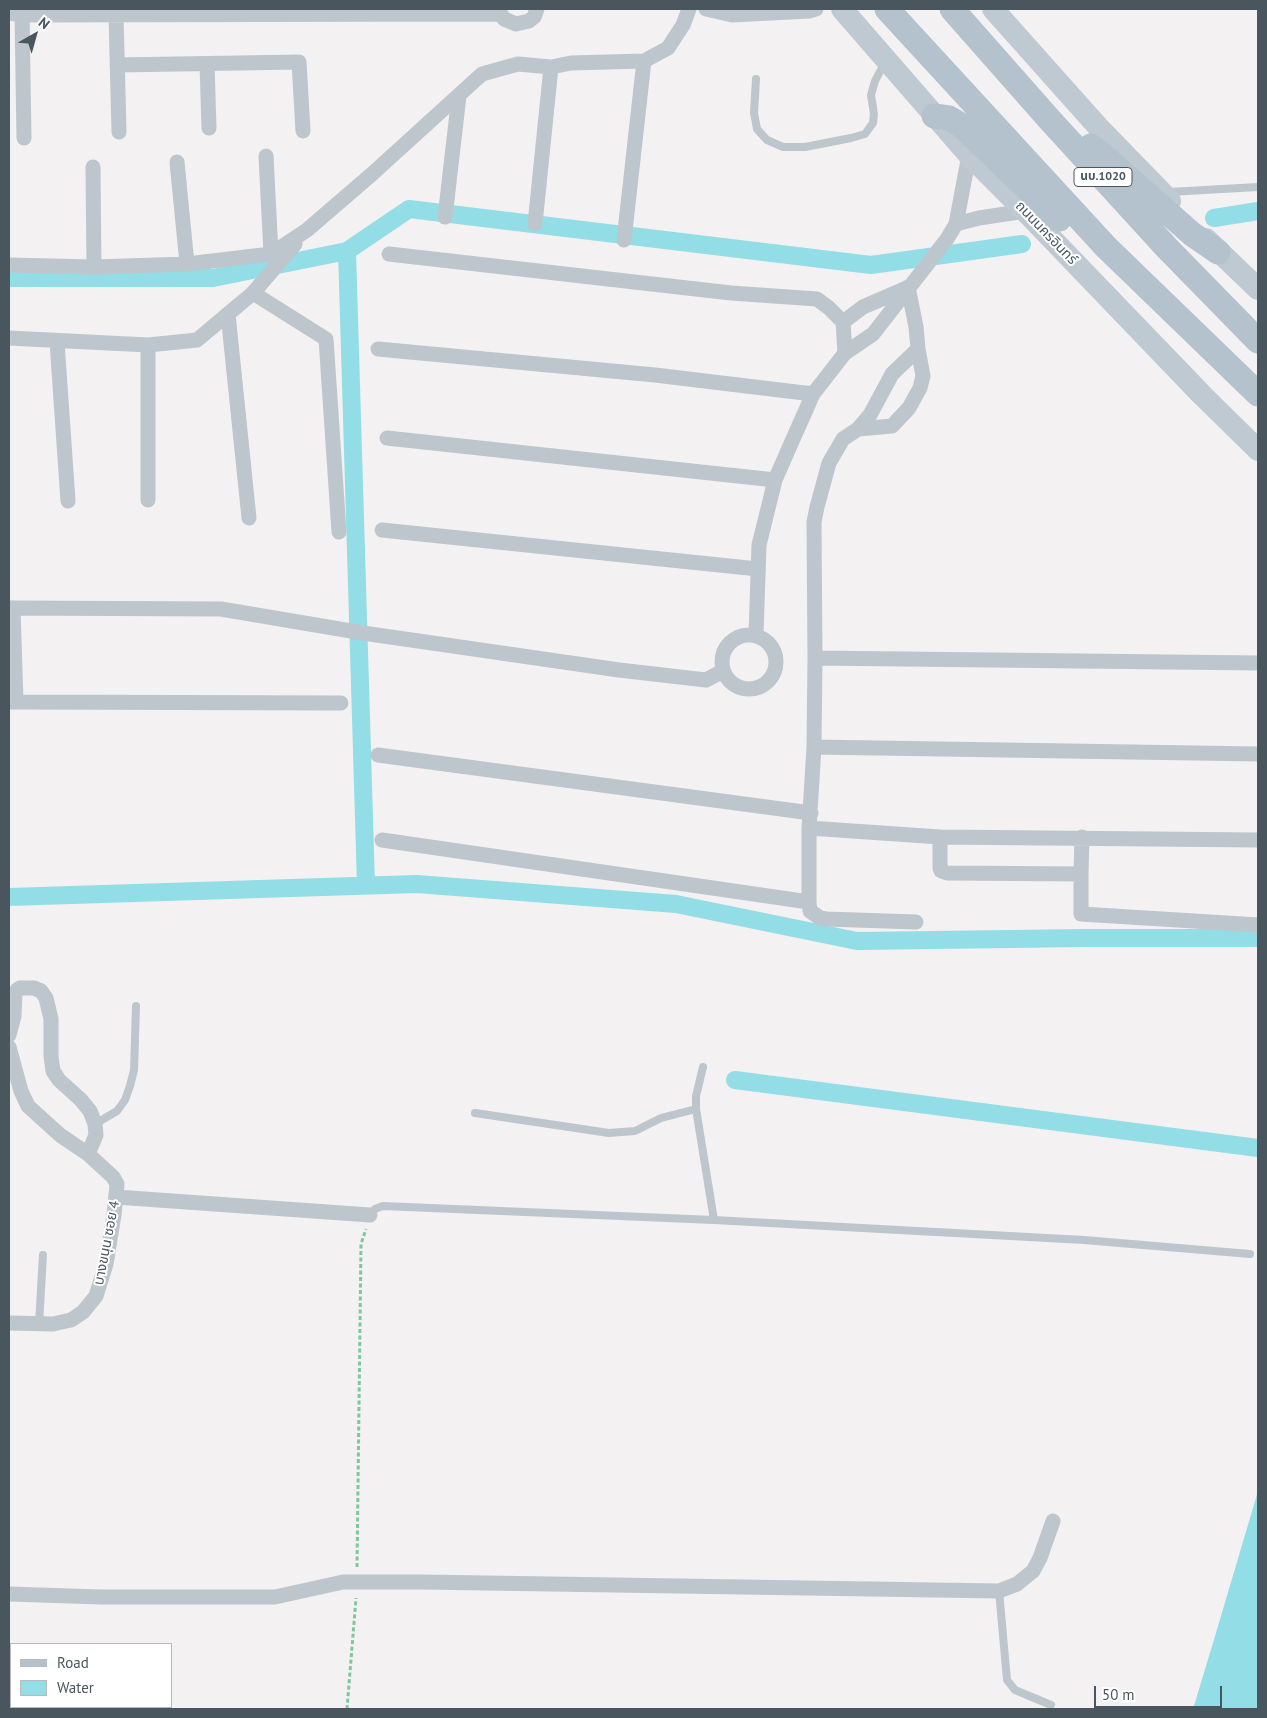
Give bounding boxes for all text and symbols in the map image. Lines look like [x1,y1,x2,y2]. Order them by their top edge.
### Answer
north arrow [10,10,60,60]
text: N [35,13,53,33]
road number: นบ.1020 [1074,168,1132,186]
street label: ถนนนครอินทร์ [1012,198,1080,268]
street label: บางขนุน ซอย 4 [91,1199,123,1287]
legend [10,1643,172,1708]
text: Road [57,1653,89,1672]
scale bar [1097,1676,1224,1708]
text: Water [57,1678,94,1697]
text: 50 m [1102,1685,1135,1704]

